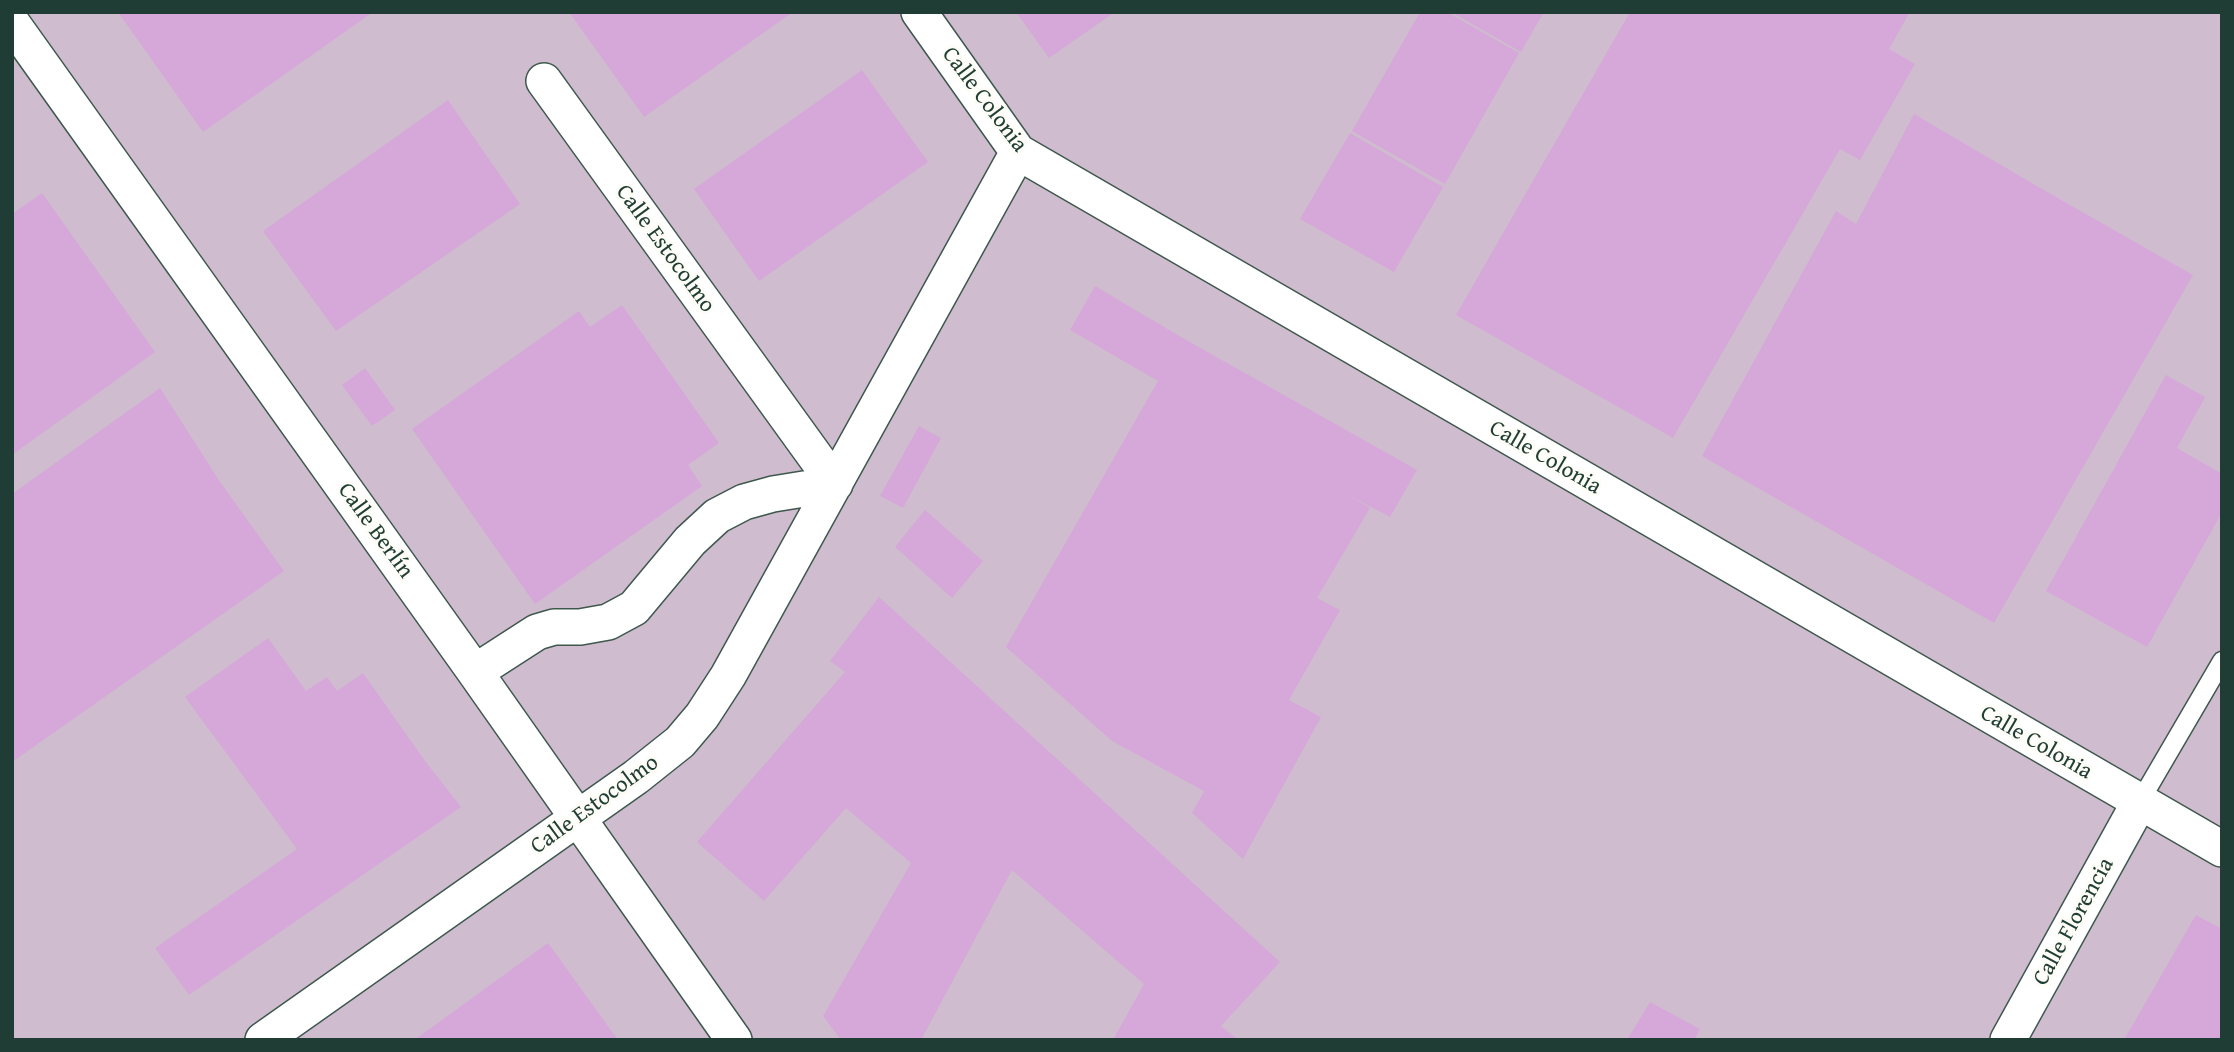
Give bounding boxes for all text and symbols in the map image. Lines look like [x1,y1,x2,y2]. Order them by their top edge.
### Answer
street label: Calle Colonia [935,42,1033,158]
street label: Calle Estocolmo [609,180,721,318]
street label: Calle Colonia [1484,415,1606,501]
street label: Calle Berlín [331,478,419,584]
street label: Calle Colonia [1975,700,2097,786]
street label: Calle Estocolmo [526,749,664,861]
street label: Calle Florencia [2028,853,2120,991]

